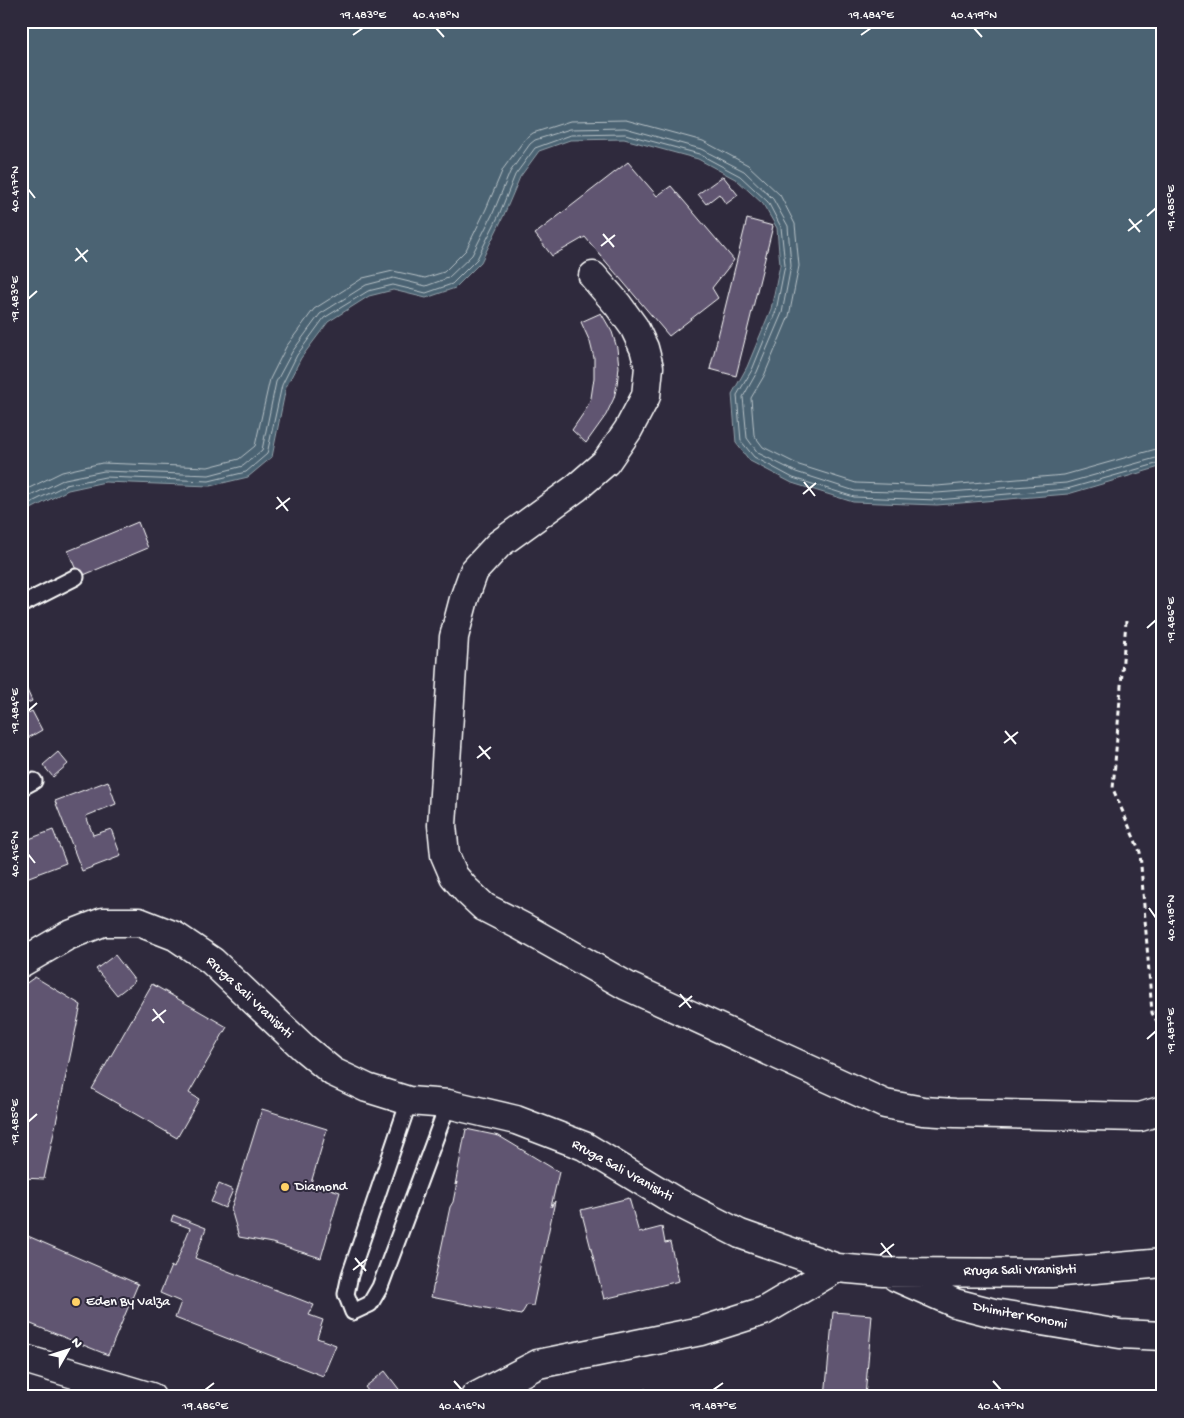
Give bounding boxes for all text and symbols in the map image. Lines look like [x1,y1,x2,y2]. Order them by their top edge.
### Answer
text: 19.483°E [339,9,387,23]
text: 40.418°N [413,9,459,23]
text: 19.484°E [847,9,894,23]
text: 40.419°N [951,9,997,23]
text: 40.417°N [9,166,23,212]
text: 19.485°E [1165,184,1179,232]
text: 19.483°E [9,275,23,323]
text: 19.486°E [1165,597,1179,644]
text: 19.484°E [9,688,23,735]
text: 40.416°N [9,831,23,877]
text: 40.418°N [1165,895,1179,941]
street label: Rruga Sali Vranishti [202,953,296,1043]
text: 19.487°E [1165,1007,1179,1055]
text: 19.485°E [9,1098,23,1146]
street label: Rruga Sali Vranishti [568,1136,676,1206]
place label: Diamond [294,1179,349,1196]
marker: Diamond [279,1181,291,1193]
street label: Rruga Sali Vranishti [963,1262,1077,1280]
place label: Eden By Valza [86,1294,171,1311]
marker: Eden By Valza [70,1296,82,1308]
street label: Dhimiter Konomi [970,1298,1069,1333]
north arrow [42,1326,92,1376]
text: N [67,1334,86,1352]
text: 19.486°E [181,1400,228,1414]
text: 40.416°N [439,1400,485,1414]
text: 19.487°E [689,1400,737,1414]
text: 40.417°N [978,1400,1024,1414]

